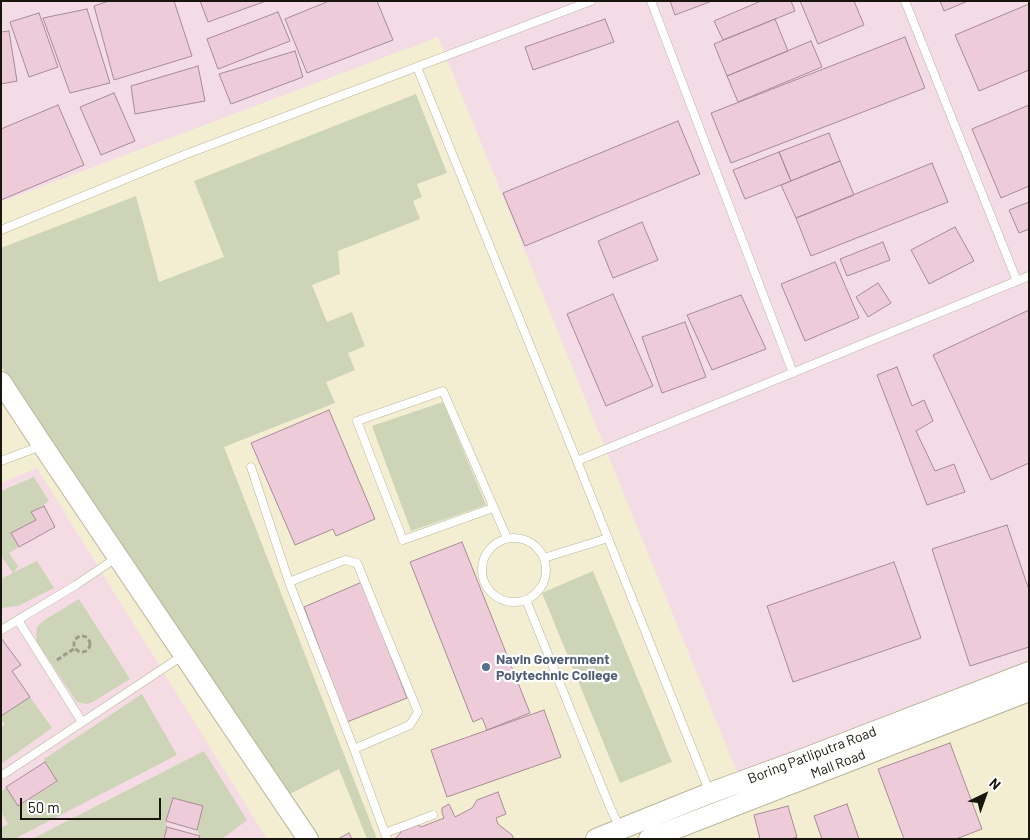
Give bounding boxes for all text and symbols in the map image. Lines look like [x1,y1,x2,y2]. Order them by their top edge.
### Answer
place label: Navin Government Polytechnic College [496,651,618,684]
marker: Navin Government Polytechnic College [480,661,492,673]
street label: Boring Patliputra Road [745,723,879,787]
street label: Mall Road [808,746,868,782]
north arrow [960,770,1010,820]
text: N [986,774,1005,793]
scale bar [22,788,164,820]
text: 50 m [28,798,60,816]

